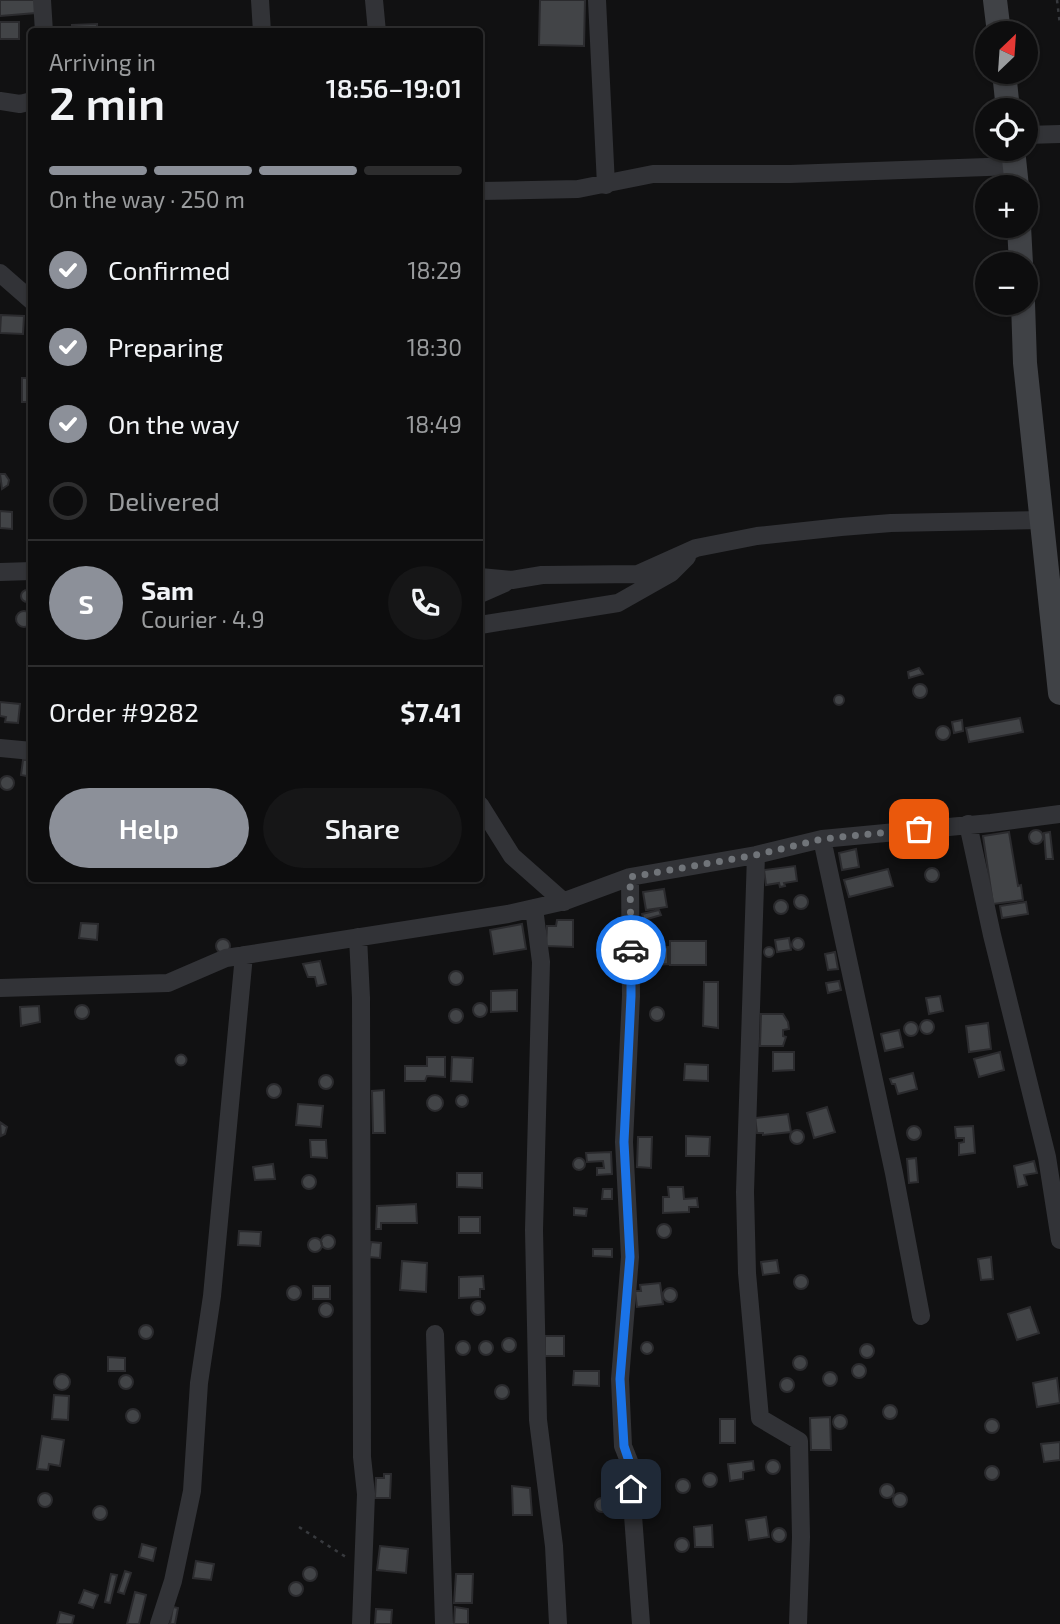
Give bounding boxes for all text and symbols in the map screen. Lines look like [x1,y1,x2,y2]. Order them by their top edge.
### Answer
north arrow [975,21,1038,84]
map controls [975,21,1038,315]
text: Arriving in [49,48,156,76]
text: 18:56–19:01 [326,72,462,103]
text: 2 min [49,74,165,129]
button: locate [975,98,1038,161]
button: + [975,175,1038,238]
text: On the way · 250 m [49,185,245,213]
icon: check [49,251,87,289]
button: − [975,252,1038,315]
text: Confirmed [108,254,231,285]
text: 18:29 [407,256,462,284]
icon: check [49,328,87,366]
text: Preparing [108,331,223,362]
text: 18:30 [407,333,462,361]
icon: check [49,405,87,443]
text: On the way [108,408,239,439]
text: 18:49 [406,410,462,438]
text: Delivered [108,485,220,516]
button: phone [388,566,462,640]
text: Sam [141,574,194,605]
text: S [78,588,94,619]
text: Courier · 4.9 [141,605,265,633]
text: Order #9282 [49,696,199,727]
text: $7.41 [400,696,462,727]
button: Help [49,788,249,868]
button: Share [263,788,462,868]
pin [889,799,949,859]
icon: bag [900,810,938,848]
courier [596,915,666,985]
icon: car [612,931,650,969]
pin [601,1459,661,1519]
icon: home [612,1470,650,1508]

